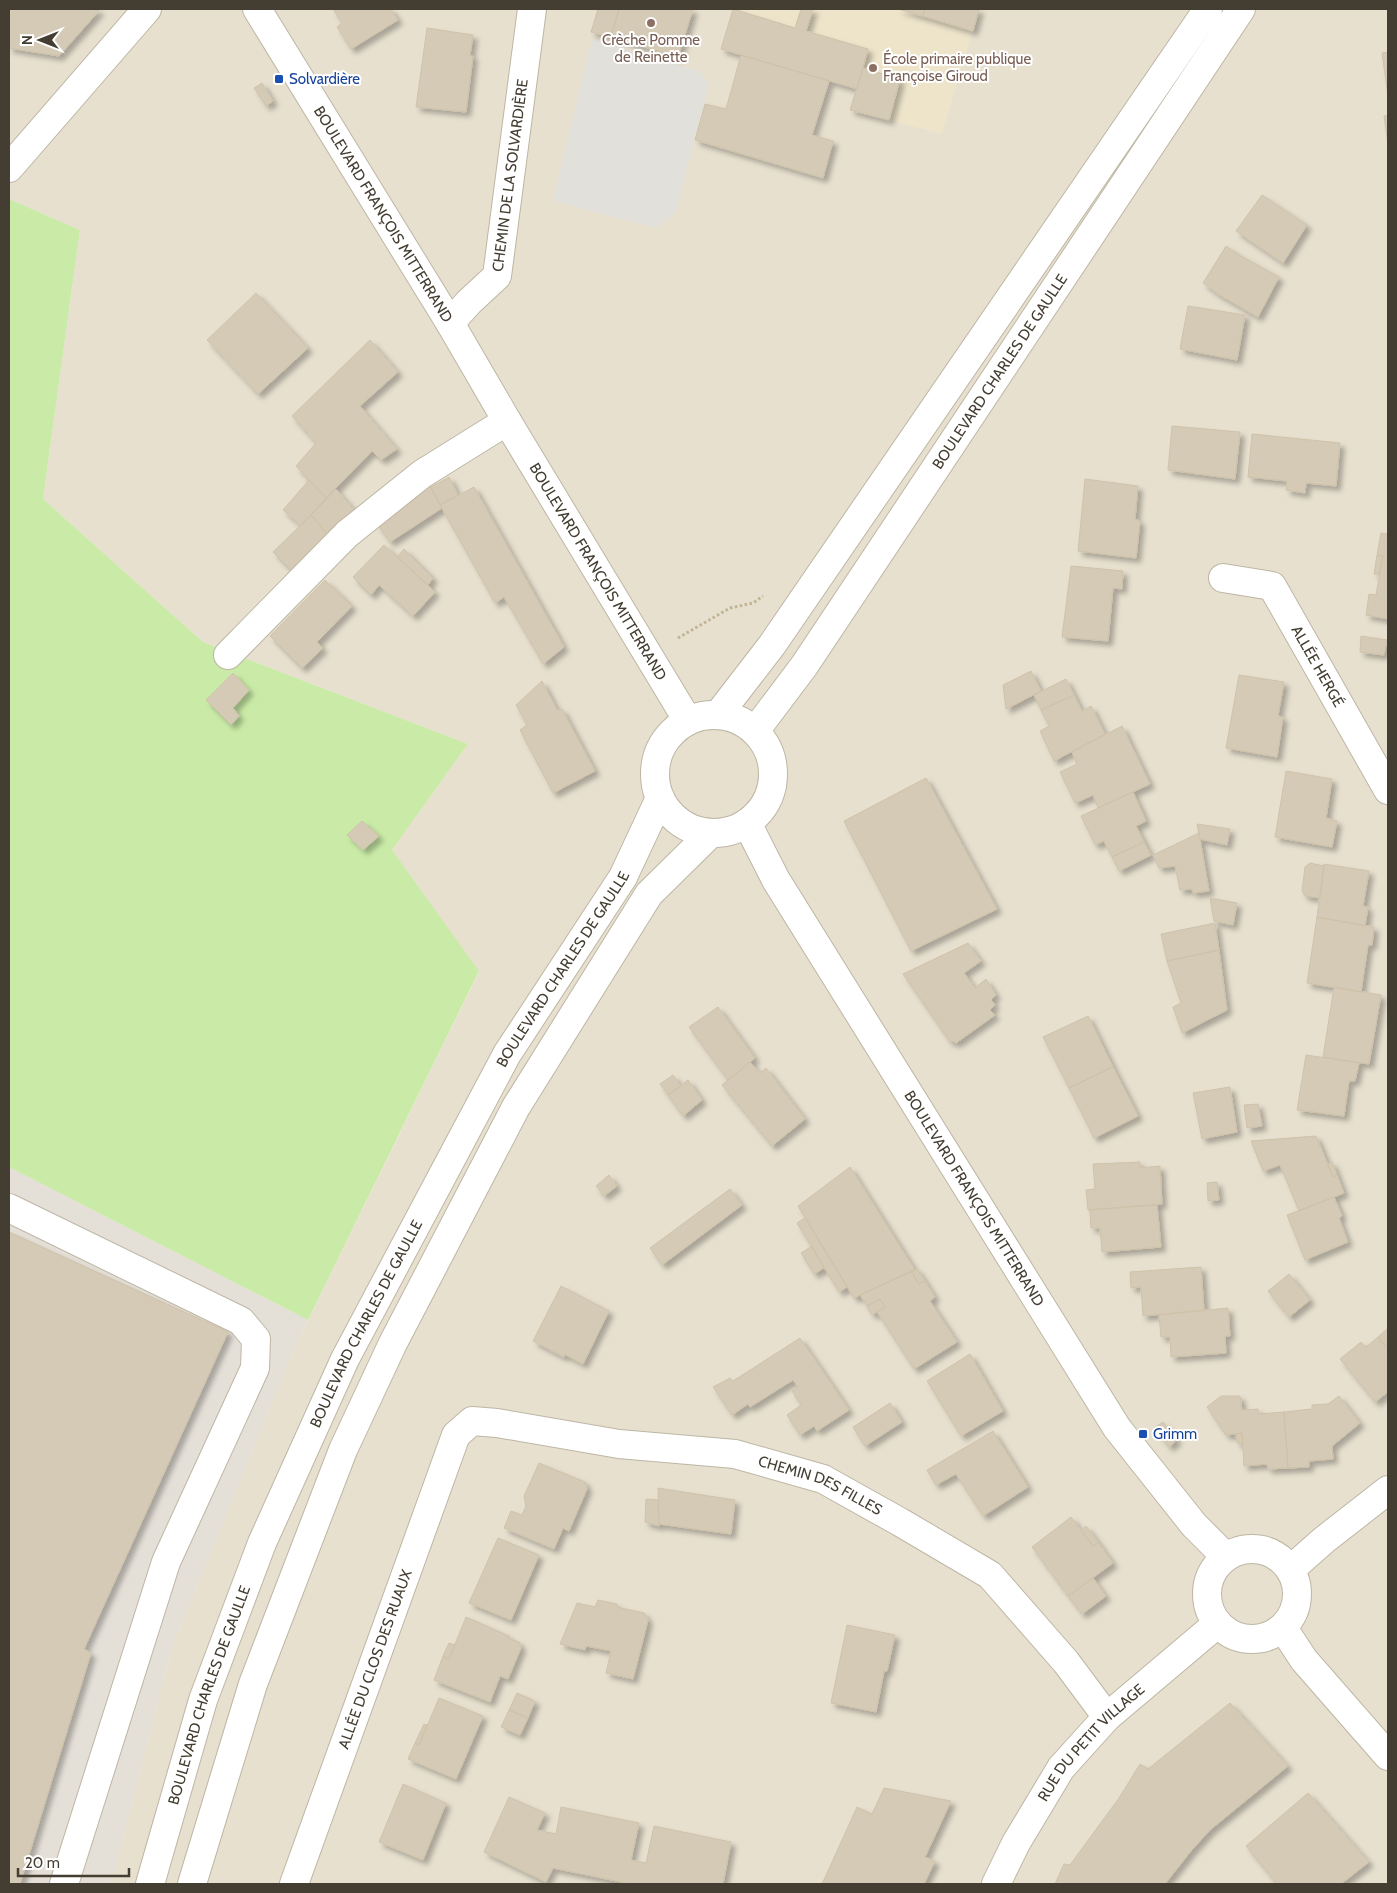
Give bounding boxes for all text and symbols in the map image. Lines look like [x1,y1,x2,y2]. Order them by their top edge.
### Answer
north arrow [15,15,65,65]
marker: Crèche Pomme de Reinette [645,17,657,29]
place label: Crèche Pomme de Reinette [602,31,700,66]
text: N [18,35,36,45]
place label: École primaire publique Françoise Giroud [883,49,1031,85]
marker: École primaire publique Françoise Giroud [867,62,879,74]
place label: Solvardière [289,70,360,88]
marker: Solvardière [273,73,285,85]
street label: CHEMIN DE LA SOLVARDIÈRE [489,78,532,273]
street label: BOULEVARD FRANÇOIS MITTERRAND [310,103,457,326]
street label: BOULEVARD CHARLES DE GAULLE [929,271,1071,472]
street label: BOULEVARD FRANÇOIS MITTERRAND [526,460,670,684]
street label: ALLÉE HERGÉ [1287,622,1349,710]
street label: BOULEVARD CHARLES DE GAULLE [493,869,633,1070]
street label: BOULEVARD FRANÇOIS MITTERRAND [900,1087,1048,1310]
street label: BOULEVARD CHARLES DE GAULLE [306,1217,426,1430]
place label: Grimm [1153,1425,1197,1443]
marker: Grimm [1137,1428,1149,1440]
street label: CHEMIN DES FILLES [756,1452,885,1519]
street label: ALLÉE DU CLOS DES RUAUX [335,1567,416,1751]
street label: BOULEVARD CHARLES DE GAULLE [164,1583,254,1807]
street label: RUE DU PETIT VILLAGE [1034,1680,1148,1805]
scale bar [18,1846,129,1878]
text: 20 m [25,1854,60,1872]

